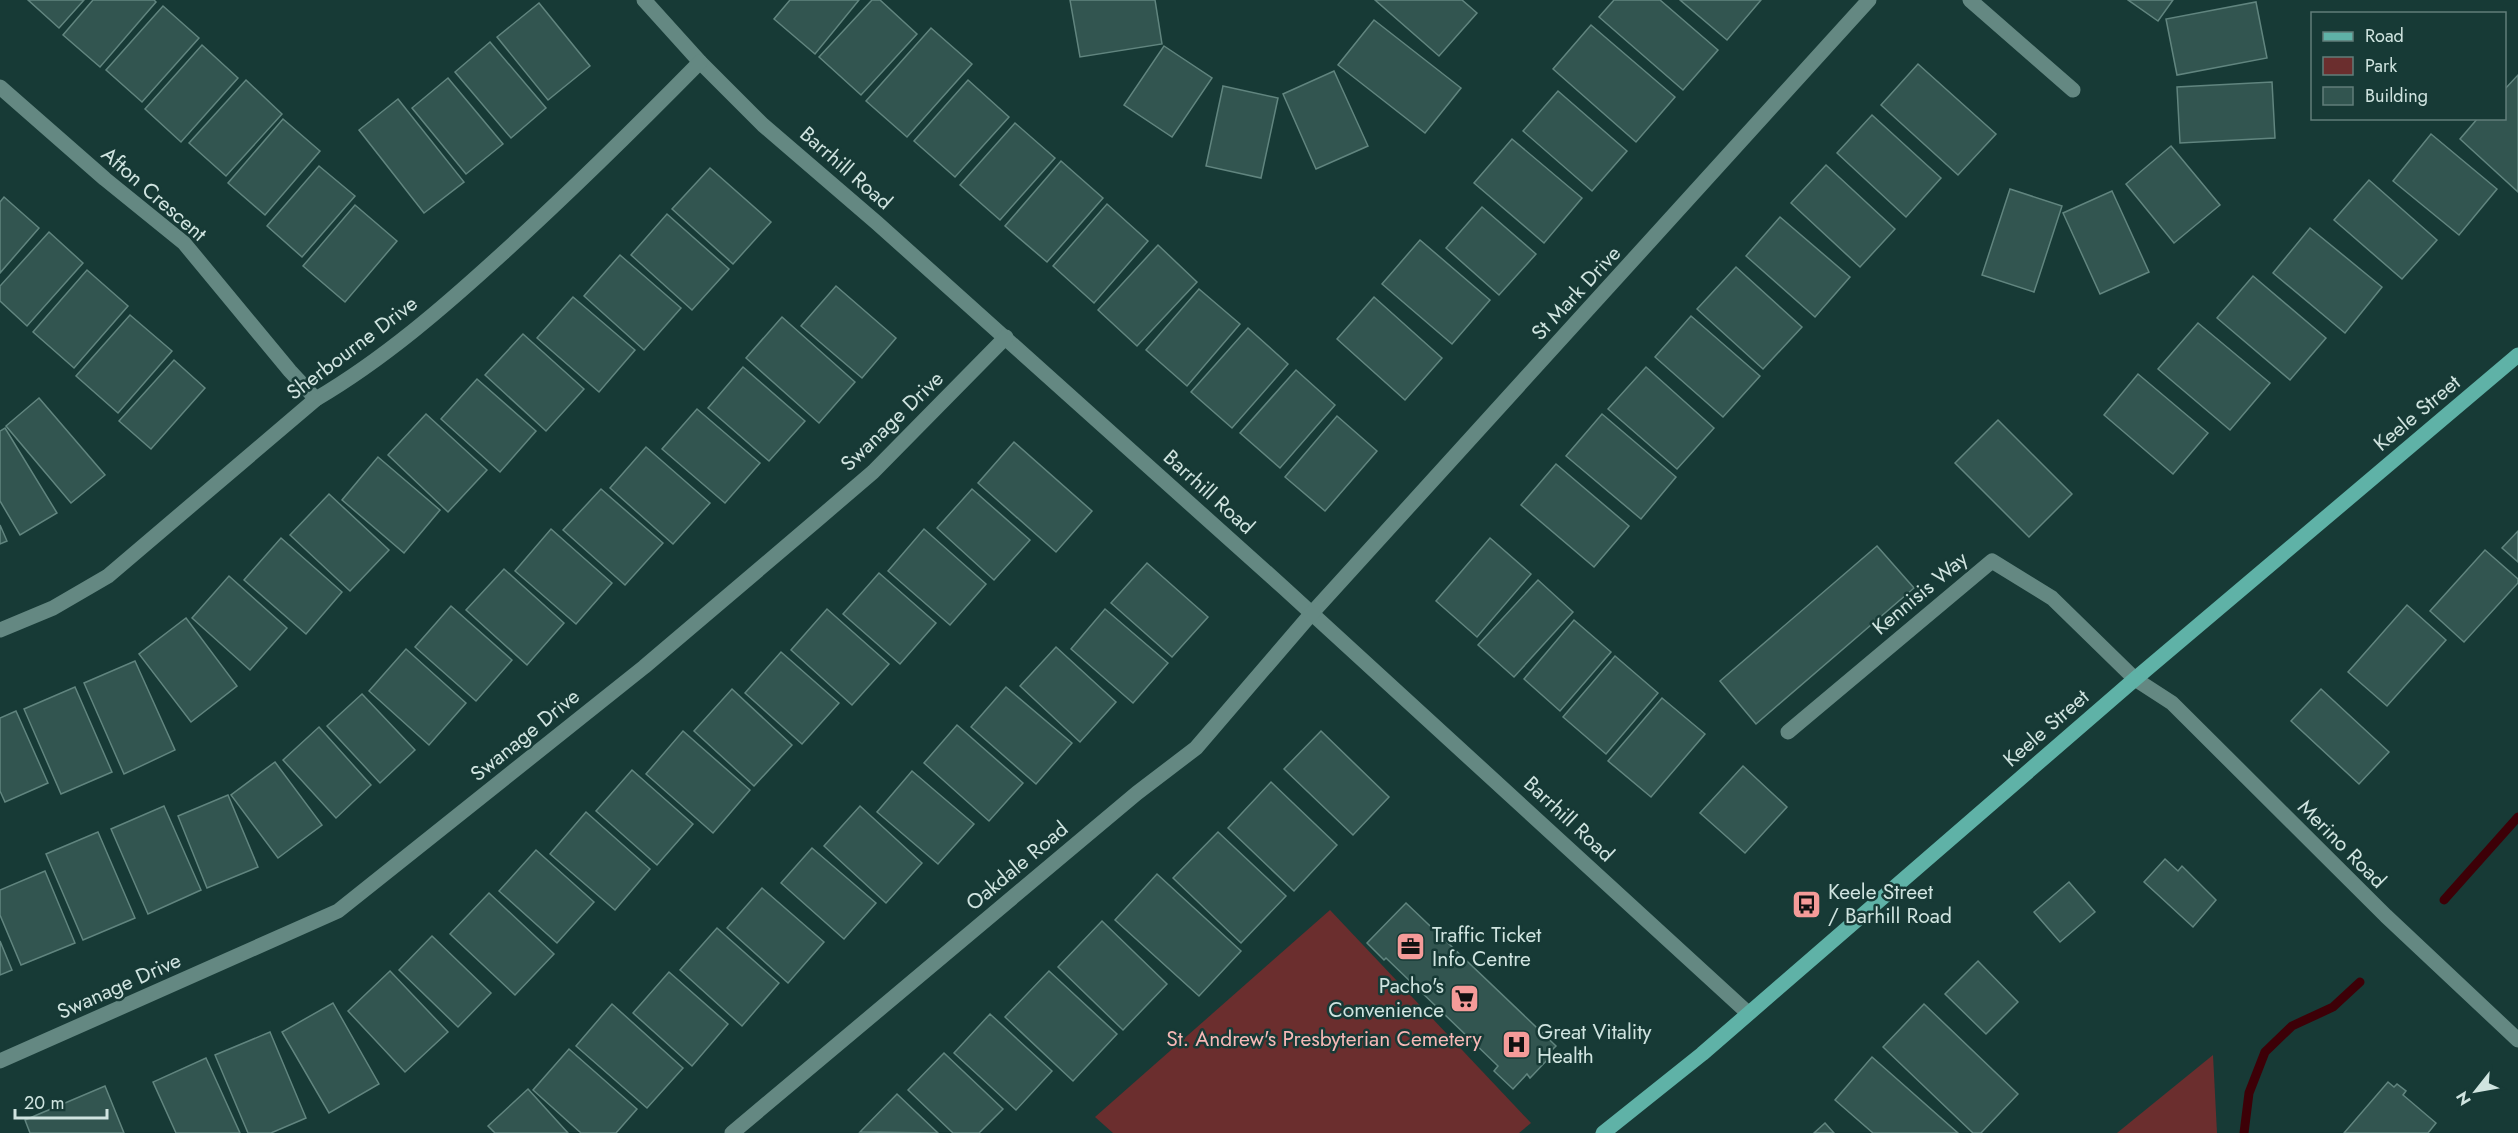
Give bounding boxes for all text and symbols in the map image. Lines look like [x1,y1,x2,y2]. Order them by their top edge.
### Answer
legend [2311,12,2506,120]
text: Road [2365,23,2404,49]
text: Park [2365,53,2397,79]
text: Building [2365,83,2428,109]
street label: Barrhill Road [793,119,899,217]
street label: Afton Crescent [95,140,213,248]
street label: St Mark Drive [1524,239,1628,347]
street label: Sherbourne Drive [280,289,424,407]
street label: Swanage Drive [834,364,950,478]
street label: Keele Street [2367,368,2467,458]
street label: Barrhill Road [1157,443,1261,541]
street label: Kennisis Way [1866,544,1975,642]
street label: Swanage Drive [464,681,586,788]
street label: Keele Street [1997,682,2095,774]
street label: Barrhill Road [1517,769,1621,869]
street label: Merino Road [2291,793,2393,895]
street label: Oakdale Road [959,814,1075,918]
place label: Keele Street / Barhill Road [1828,877,1952,931]
bus stop icon: Keele Street / Barhill Road [1791,888,1823,920]
place label: Traffic Ticket Info Centre [1432,920,1541,974]
office icon: Traffic Ticket Info Centre [1395,931,1427,963]
street label: Swanage Drive [52,945,186,1027]
place label: Pacho's Convenience [1328,971,1444,1025]
supermarket icon: Pacho's Convenience [1449,982,1481,1014]
place label: Great Vitality Health [1537,1017,1652,1071]
park label: St. Andrew's Presbyterian Cemetery [1166,1024,1483,1054]
hospital icon: Great Vitality Health [1500,1028,1532,1060]
north arrow [2446,1061,2506,1121]
scale bar [15,1082,106,1120]
text: N [2450,1087,2477,1110]
text: 20 m [24,1090,64,1116]

